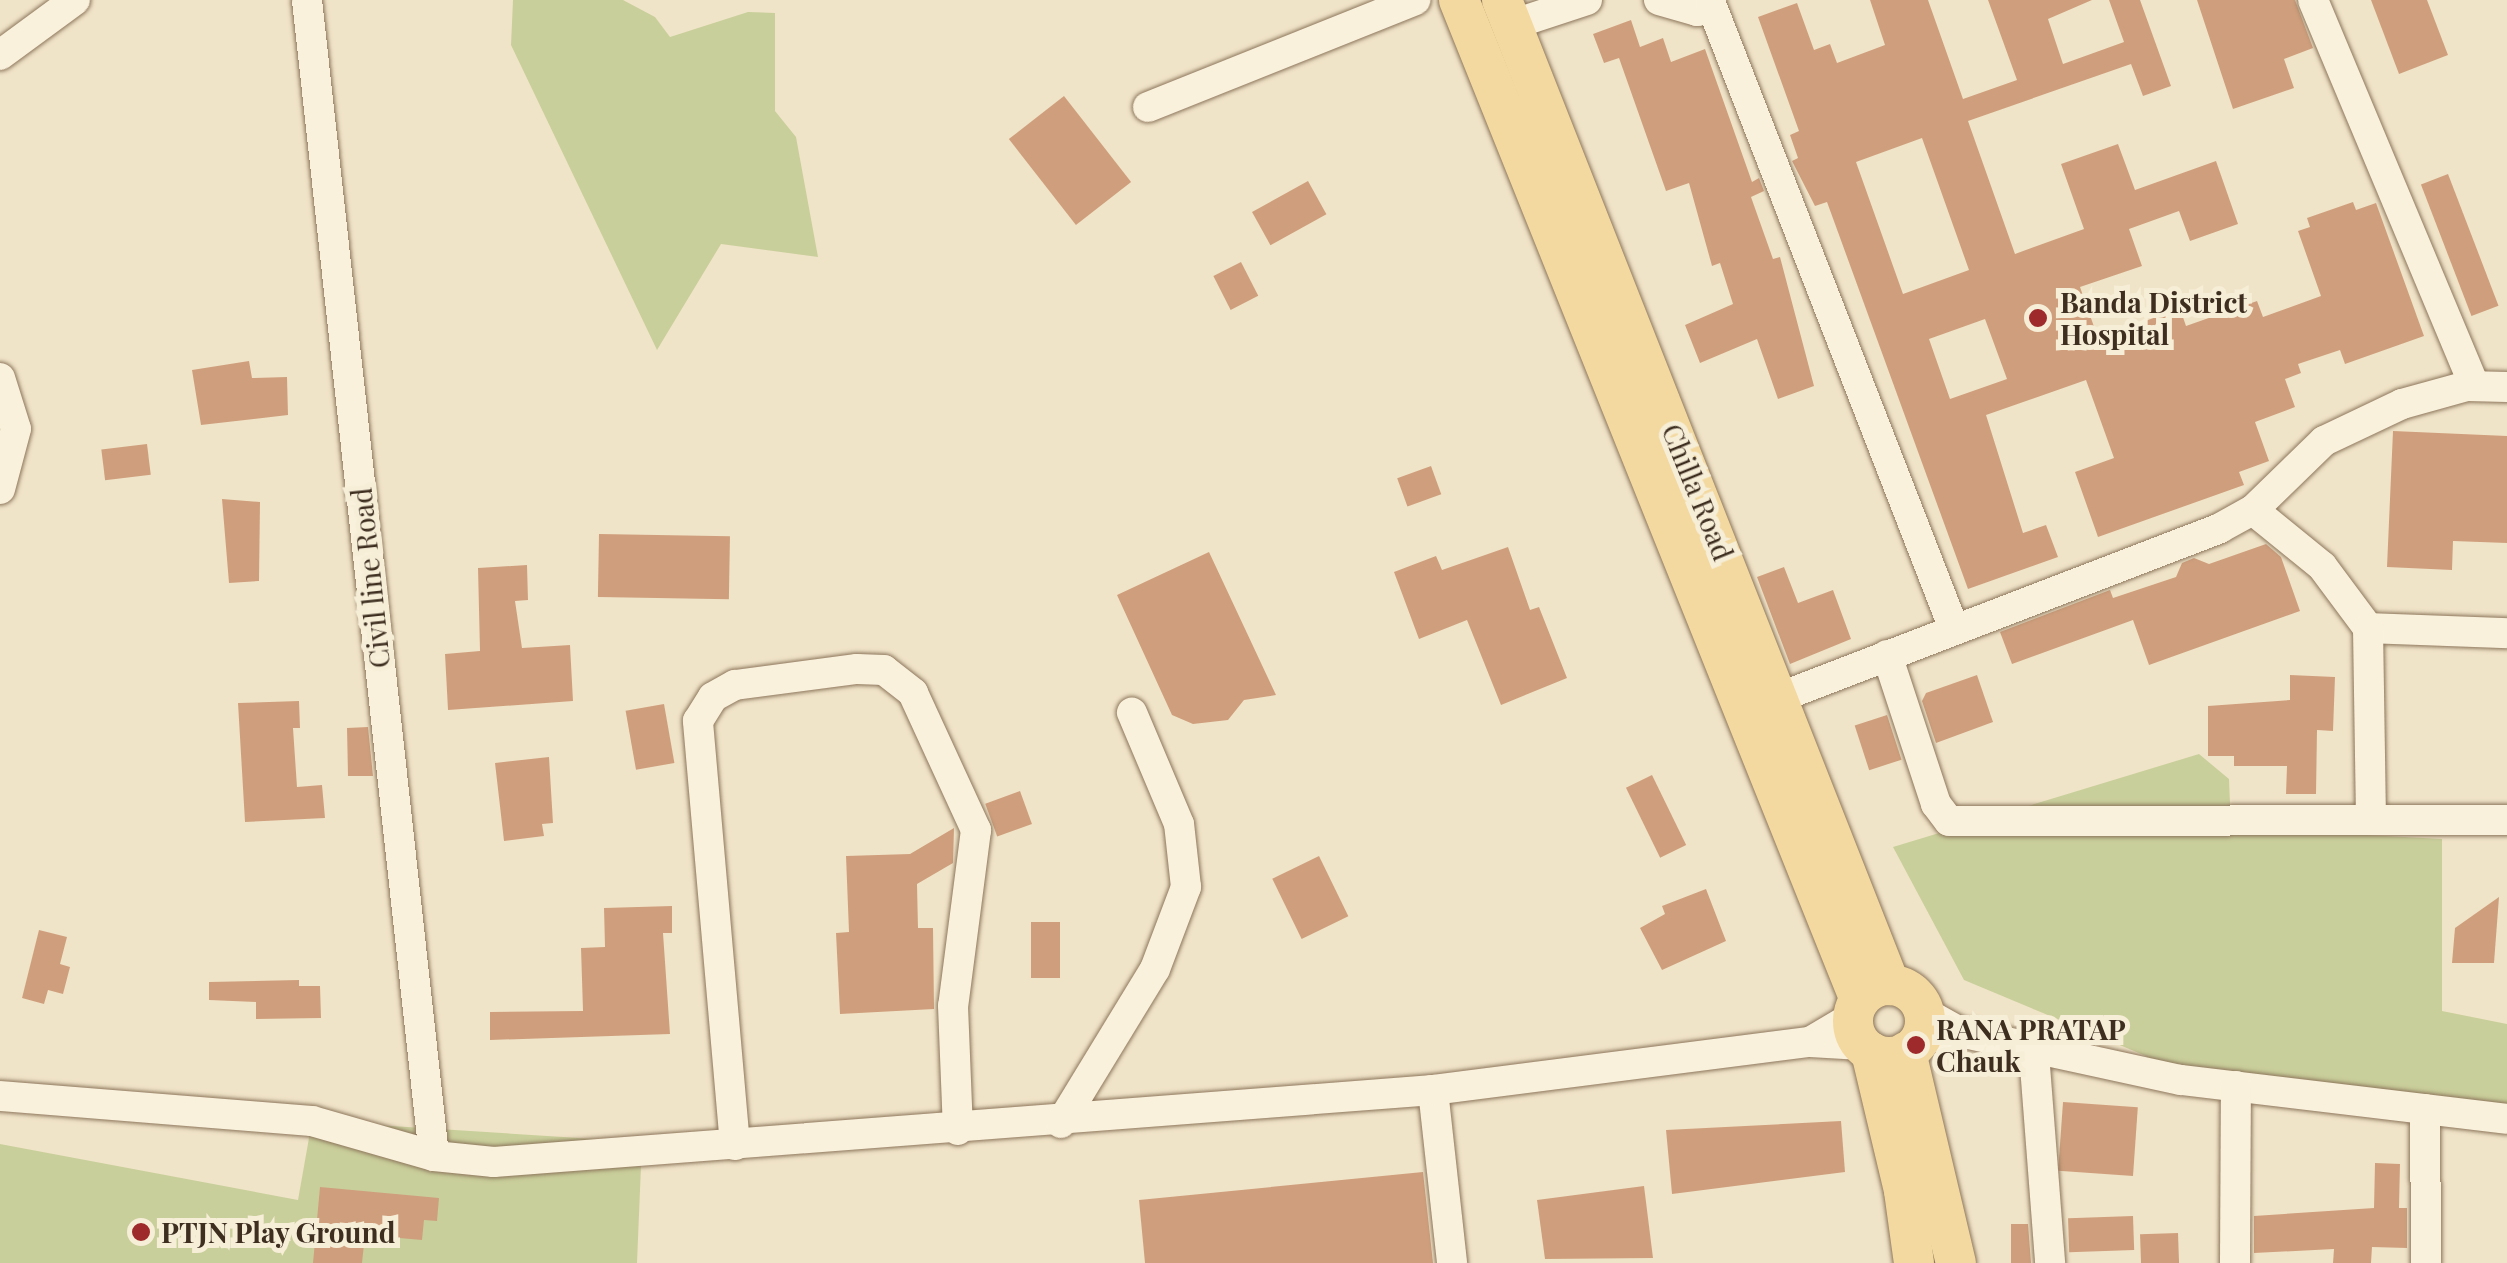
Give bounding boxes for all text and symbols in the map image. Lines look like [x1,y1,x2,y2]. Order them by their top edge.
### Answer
place label: Banda District Hospital [2060,285,2247,351]
marker: Banda District Hospital [2025,305,2051,331]
street label: Chilla Road [1655,419,1741,565]
street label: Civil line Road [344,486,396,670]
place label: RANA PRATAP Chauk [1936,1012,2126,1078]
marker: RANA PRATAP Chauk [1905,1034,1927,1056]
place label: PTJN Play Ground [161,1215,396,1249]
marker: PTJN Play Ground [130,1221,152,1243]

